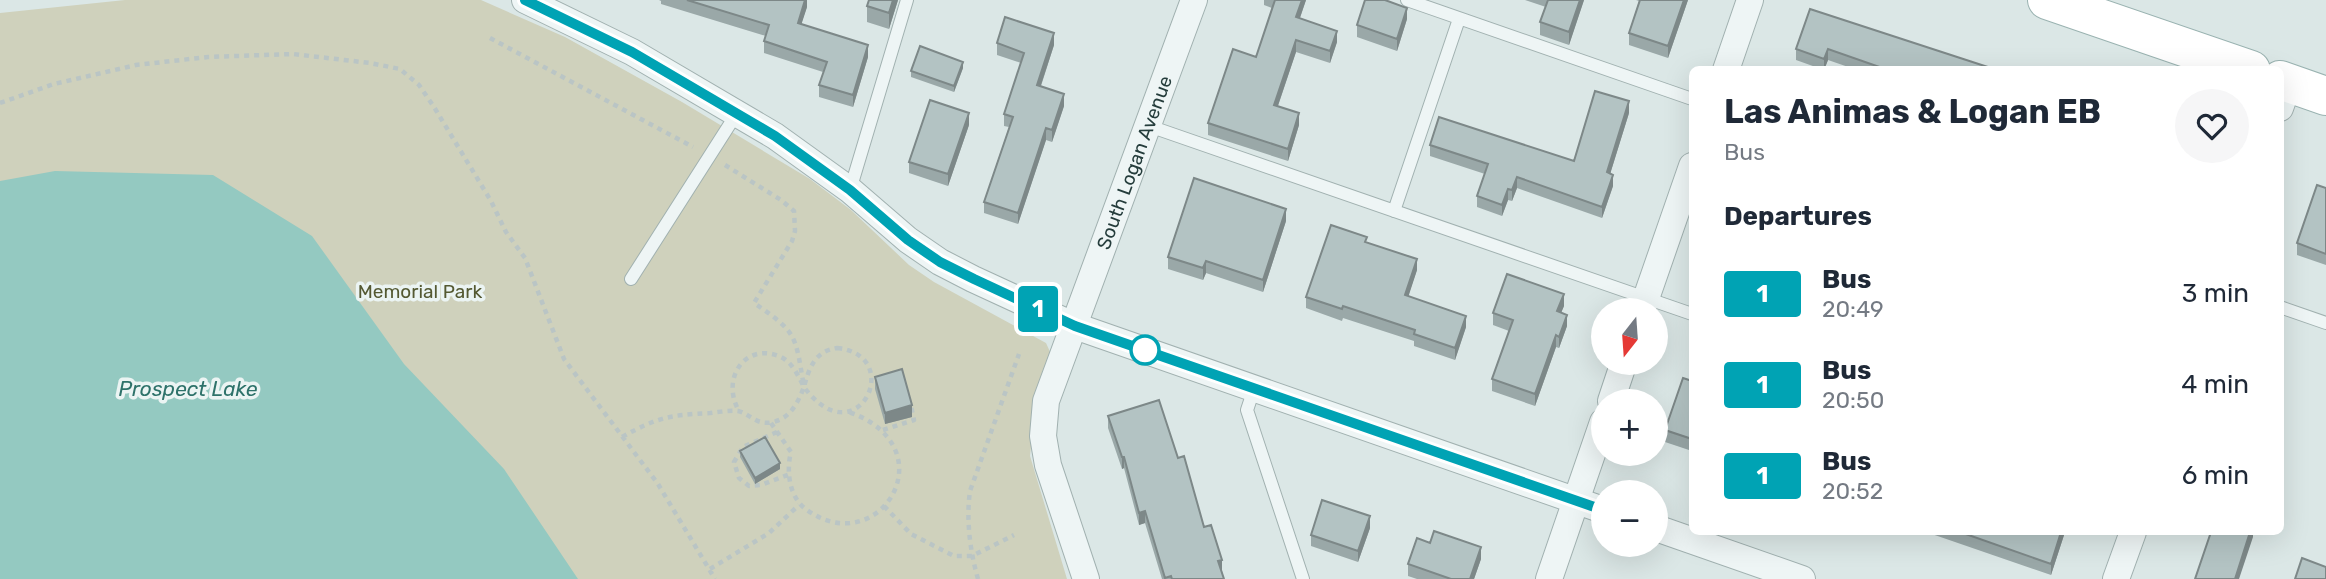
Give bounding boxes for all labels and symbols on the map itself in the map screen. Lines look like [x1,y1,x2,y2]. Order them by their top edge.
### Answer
street label: South Logan Avenue [1092,72,1177,252]
park label: Memorial Park [358,280,483,303]
line badge: 1 [1015,286,1061,332]
north arrow [1591,298,1668,374]
unlabelled marker [1130,335,1160,365]
water label: Prospect Lake [118,376,258,401]

